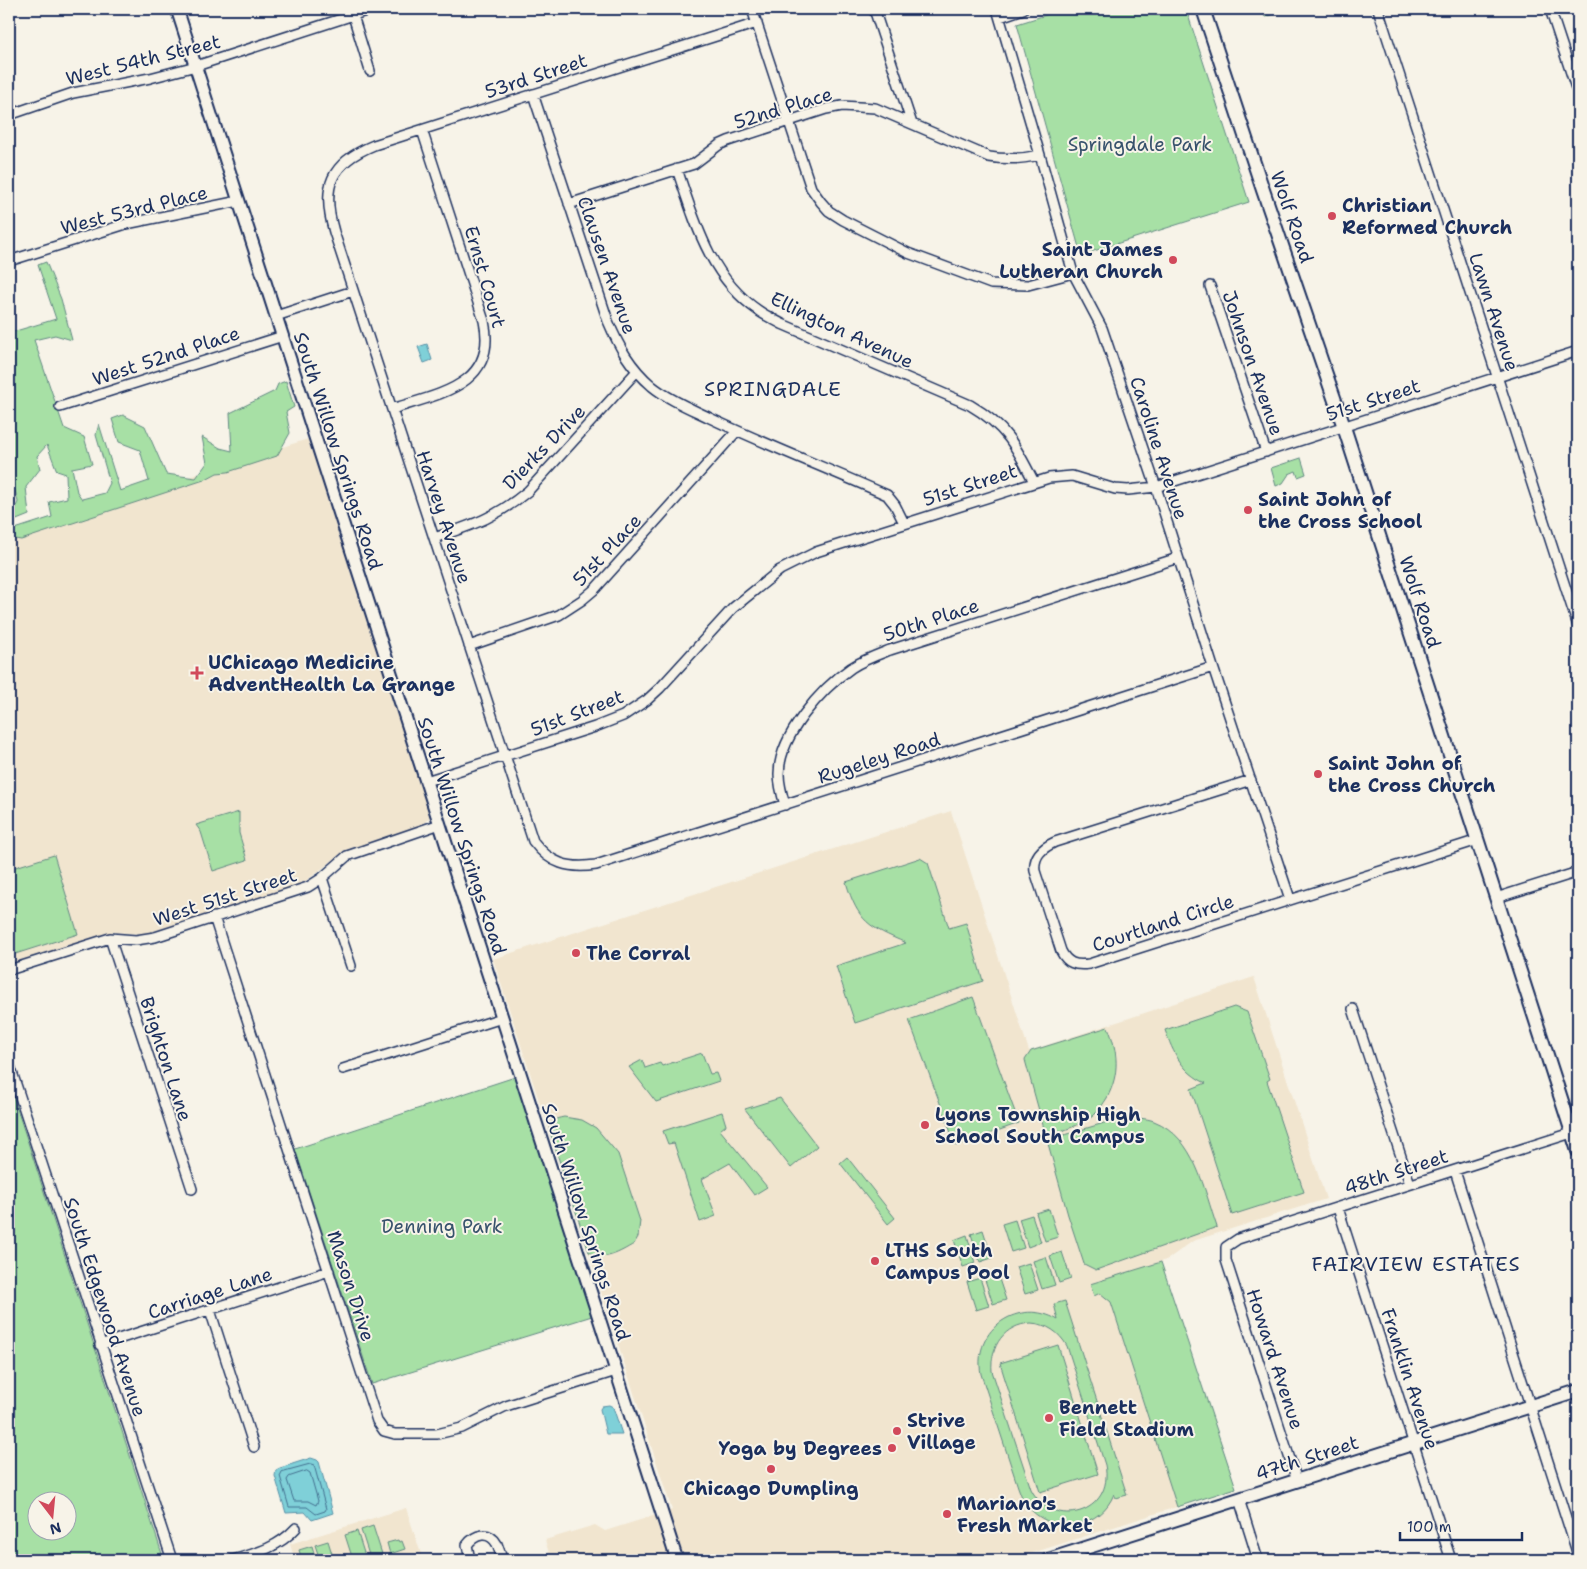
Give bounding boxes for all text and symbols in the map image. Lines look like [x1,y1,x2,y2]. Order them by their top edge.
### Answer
street label: West 54th Street [63,29,223,91]
street label: 53rd Street [482,48,590,104]
street label: 52nd Place [731,81,835,135]
park label: Springdale Park [1068,132,1212,157]
street label: Wolf Road [1265,168,1319,266]
street label: West 53rd Place [58,180,210,240]
street label: Clausen Avenue [572,193,642,337]
place label: Christian Reformed Church [1342,193,1513,240]
marker: Christian Reformed Church [1326,210,1338,222]
street label: Ernst Court [458,223,512,331]
place label: Saint James Lutheran Church [999,237,1163,284]
street label: Lawn Avenue [1463,250,1525,374]
marker: Saint James Lutheran Church [1167,254,1179,266]
street label: Ellington Avenue [766,286,918,374]
street label: Johnson Avenue [1217,287,1289,439]
street label: West 52nd Place [89,320,243,392]
street label: South Willow Springs Road [288,329,388,573]
street label: Caroline Avenue [1124,373,1194,523]
street label: 51st Street [1323,373,1423,427]
district label: SPRINGDALE [704,376,842,402]
street label: Dierks Drive [497,399,591,495]
street label: Harvey Avenue [411,447,477,587]
street label: 51st Street [920,458,1020,512]
place label: Saint John of the Cross School [1258,487,1423,534]
marker: Saint John of the Cross School [1242,504,1254,516]
street label: 51st Place [567,508,647,592]
street label: Wolf Road [1393,553,1447,651]
street label: 50th Place [880,593,982,647]
place label: UChicago Medicine AdventHealth La Grange [208,650,455,697]
marker: UChicago Medicine AdventHealth La Grange [190,666,204,680]
street label: 51st Street [527,684,627,742]
street label: South Willow Springs Road [412,714,512,958]
street label: Rugeley Road [815,726,943,790]
place label: Saint John of the Cross Church [1328,751,1496,798]
marker: Saint John of the Cross Church [1312,768,1324,780]
street label: West 51st Street [150,862,300,932]
street label: Courtland Circle [1089,888,1237,958]
place label: The Corral [586,941,691,966]
marker: The Corral [570,947,582,959]
street label: Brighton Lane [134,994,198,1124]
street label: South Willow Springs Road [536,1100,636,1344]
place label: Lyons Township High School South Campus [935,1102,1145,1149]
marker: Lyons Township High School South Campus [919,1119,931,1131]
street label: 48th Street [1341,1143,1451,1201]
street label: South Edgewood Avenue [58,1194,152,1420]
park label: Denning Park [381,1214,503,1239]
street label: Mason Drive [321,1227,381,1345]
place label: LTHS South Campus Pool [885,1238,1010,1285]
district label: FAIRVIEW ESTATES [1312,1251,1520,1277]
marker: LTHS South Campus Pool [869,1255,881,1267]
street label: Carriage Lane [145,1261,275,1325]
street label: Howard Avenue [1240,1285,1310,1433]
street label: Franklin Avenue [1375,1305,1445,1453]
place label: Bennett Field Stadium [1059,1395,1194,1442]
place label: Strive Village [907,1408,976,1455]
marker: Bennett Field Stadium [1043,1412,1055,1424]
marker: Strive Village [891,1425,903,1437]
street label: 47th Street [1252,1430,1362,1486]
place label: Yoga by Degrees [719,1436,882,1461]
marker: Yoga by Degrees [886,1442,898,1454]
marker: Chicago Dumpling [765,1463,777,1475]
place label: Chicago Dumpling [683,1476,859,1501]
place label: Mariano's Fresh Market [957,1491,1092,1538]
north arrow [28,1492,78,1542]
marker: Mariano's Fresh Market [941,1508,953,1520]
scale bar [1400,1509,1522,1541]
text: 100 m [1407,1517,1452,1537]
text: N [48,1518,63,1539]

